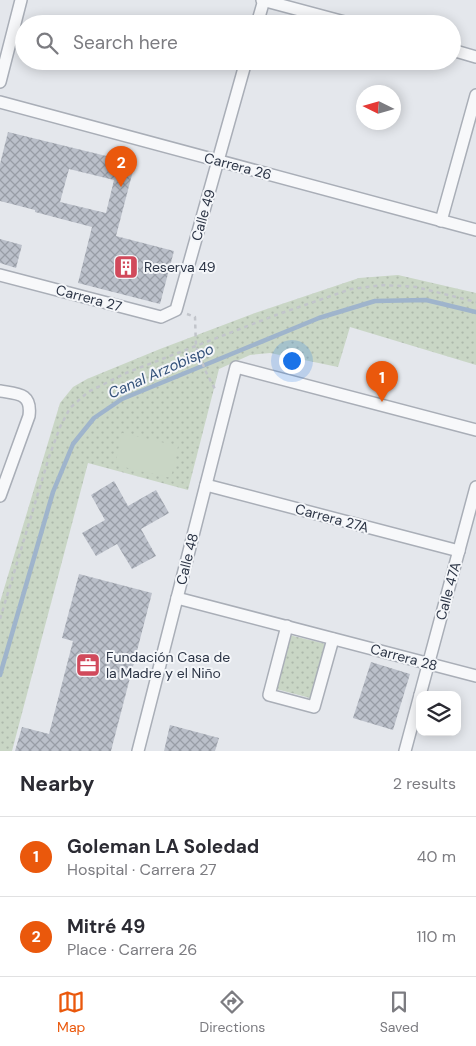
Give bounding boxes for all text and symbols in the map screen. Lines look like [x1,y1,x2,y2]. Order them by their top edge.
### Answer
search box [15,15,461,70]
icon: search [33,29,61,57]
text: Search here [73,30,178,55]
north arrow [356,85,401,130]
pin: 2 [105,146,137,187]
street label: Carrera 26 [202,148,274,184]
street label: Calle 49 [187,187,219,243]
building icon: Reserva 49 [113,254,139,280]
place label: Reserva 49 [144,258,216,276]
street label: Carrera 27 [54,281,124,315]
water label: Canal Arzobispo [105,339,217,403]
your location [279,348,305,374]
pin: 1 [366,361,398,402]
street label: Carrera 27A [293,500,371,536]
street label: Calle 48 [172,531,202,587]
street label: Calle 47A [432,560,464,622]
street label: Carrera 28 [369,639,439,675]
place label: Fundación Casa de la Madre y el Niño [106,648,230,682]
office icon: Fundación Casa de la Madre y el Niño [75,652,101,678]
map controls [416,691,461,736]
button: layers [416,691,461,736]
text: Nearby [20,770,94,798]
text: 2 results [393,773,456,794]
text: Goleman LA Soledad [67,834,259,859]
text: 1 [33,846,39,867]
text: 40 m [417,846,456,867]
text: Hospital · Carrera 27 [67,859,217,880]
text: Mitré 49 [67,914,145,939]
text: 2 [31,926,41,947]
text: 110 m [417,926,456,947]
text: Place · Carrera 26 [67,939,197,960]
tab: Map [57,988,85,1036]
tab: Directions [200,988,265,1036]
tab: Saved [380,988,419,1036]

